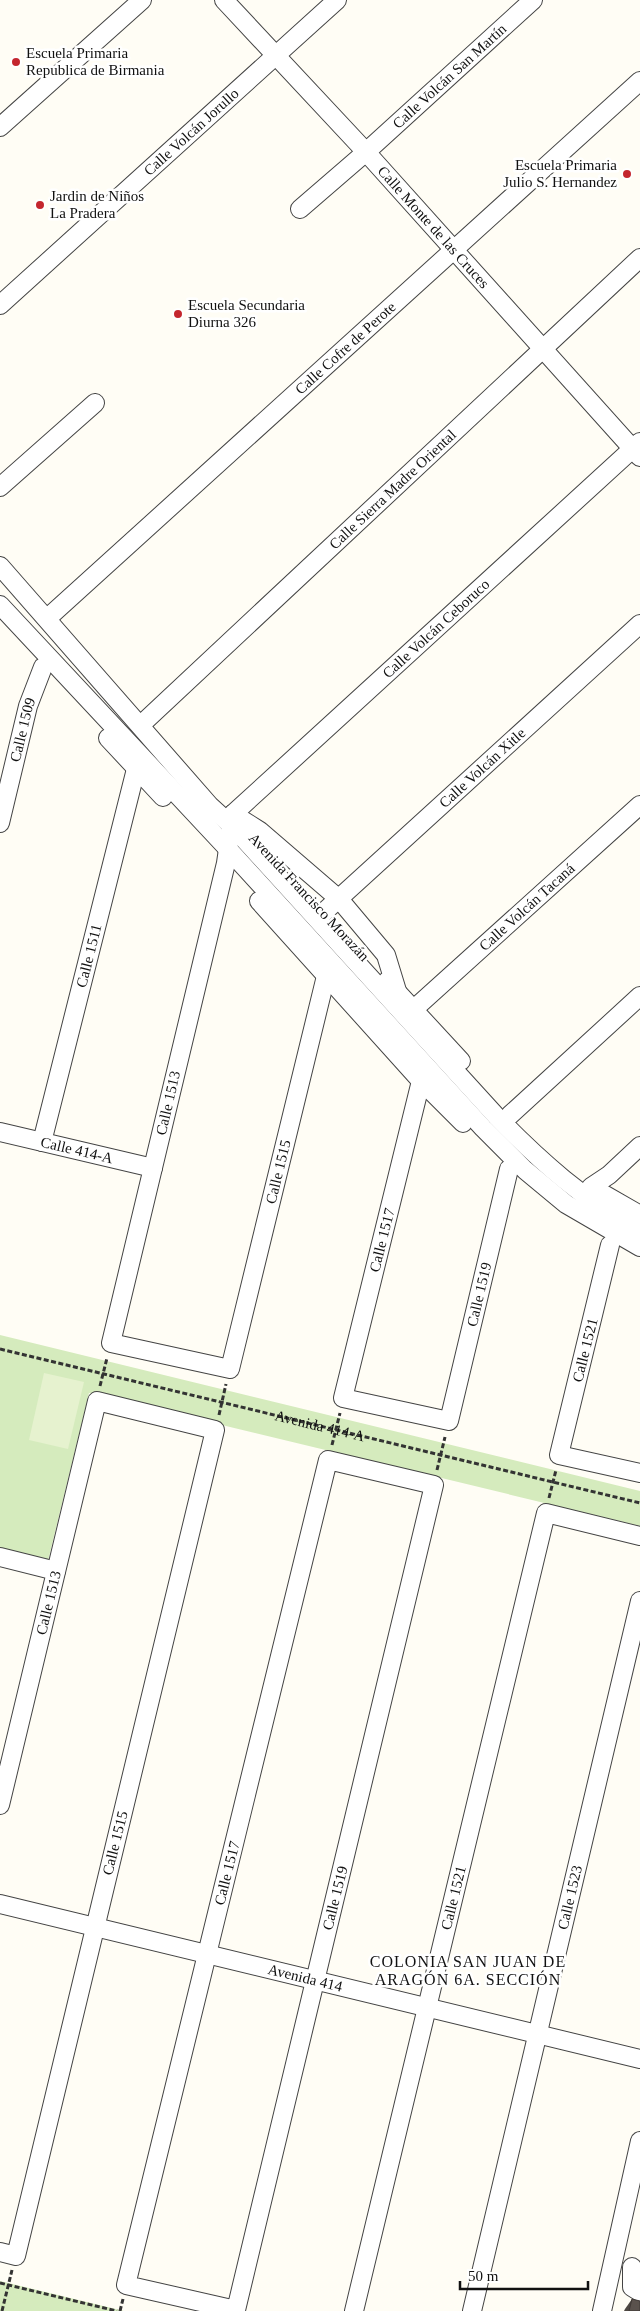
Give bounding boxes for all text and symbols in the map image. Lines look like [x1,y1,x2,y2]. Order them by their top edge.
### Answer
street label: Calle Volcán San Martín [389,20,510,132]
place label: Escuela Primaria Republica de Birmania [26,45,165,78]
marker: Escuela Primaria Republica de Birmania [10,56,22,68]
street label: Calle Volcán Jorullo [141,85,242,179]
place label: Escuela Primaria Julio S. Hernandez [503,157,617,190]
street label: Calle Monte de las Cruces [375,163,492,292]
marker: Escuela Primaria Julio S. Hernandez [621,168,633,180]
place label: Jardin de Niños La Pradera [50,188,144,221]
marker: Jardin de Niños La Pradera [34,199,46,211]
place label: Escuela Secundaria Diurna 326 [188,297,305,330]
street label: Calle Cofre de Perote [292,298,399,398]
marker: Escuela Secundaria Diurna 326 [172,308,184,320]
street label: Calle Sierra Madre Oriental [326,426,459,552]
street label: Calle Volcán Ceboruco [379,576,493,681]
street label: Calle 1509 [7,695,38,763]
street label: Calle Volcán Xitle [436,725,529,811]
street label: Avenida Francisco Morazán [246,830,373,965]
street label: Calle Volcán Tacaná [476,860,578,954]
street label: Calle 1511 [73,922,105,989]
street label: Calle 1513 [153,1069,183,1137]
street label: Calle 414-A [39,1134,115,1166]
street label: Calle 1515 [263,1138,294,1205]
street label: Calle 1517 [366,1206,398,1274]
street label: Calle 1519 [464,1261,494,1328]
street label: Calle 1521 [569,1316,601,1384]
street label: Avenida 414-A [273,1407,367,1445]
street label: Calle 1513 [33,1569,64,1636]
street label: Calle 1515 [99,1809,131,1877]
street label: Calle 1517 [211,1839,243,1907]
street label: Calle 1519 [319,1864,351,1932]
street label: Calle 1521 [438,1864,469,1931]
street label: Calle 1523 [555,1864,585,1931]
district label: COLONIA SAN JUAN DE ARAGÓN 6A. SECCIÓN [370,1953,566,1988]
street label: Avenida 414 [266,1961,344,1995]
scale bar [460,2258,588,2290]
text: 50 m [468,2268,499,2284]

